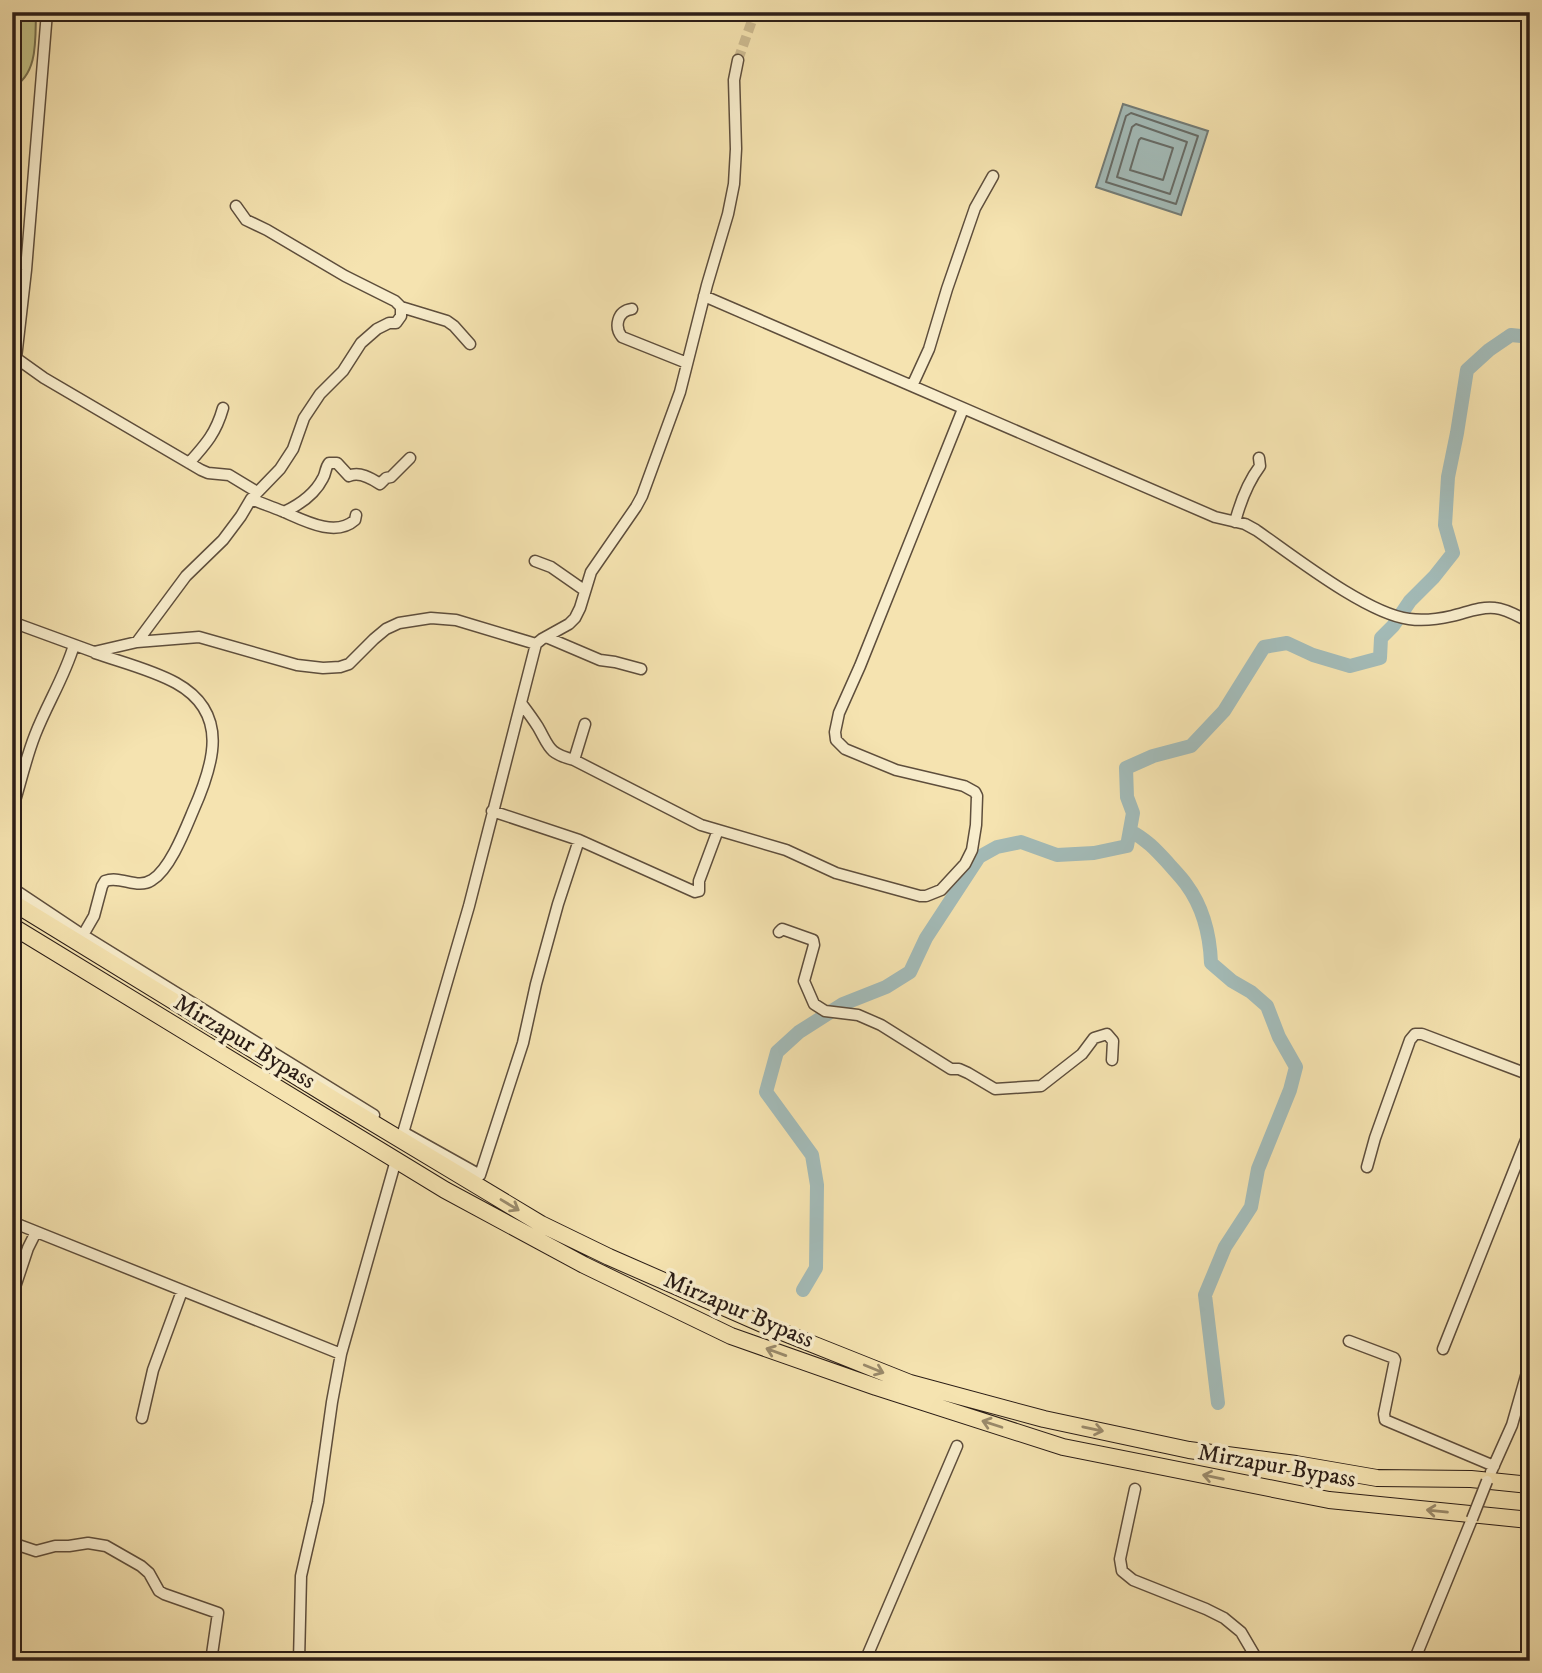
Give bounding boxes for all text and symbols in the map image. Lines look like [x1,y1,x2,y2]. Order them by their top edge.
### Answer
street label: Mirzapur Bypass [168,988,321,1096]
one-way arrow [500,1199,520,1213]
street label: Mirzapur Bypass [659,1265,818,1355]
one-way arrow [766,1345,788,1357]
one-way arrow [862,1363,884,1376]
one-way arrow [981,1417,1003,1429]
one-way arrow [1081,1423,1104,1437]
street label: Mirzapur Bypass [1195,1437,1358,1495]
one-way arrow [1202,1470,1225,1484]
one-way arrow [1427,1504,1449,1517]

